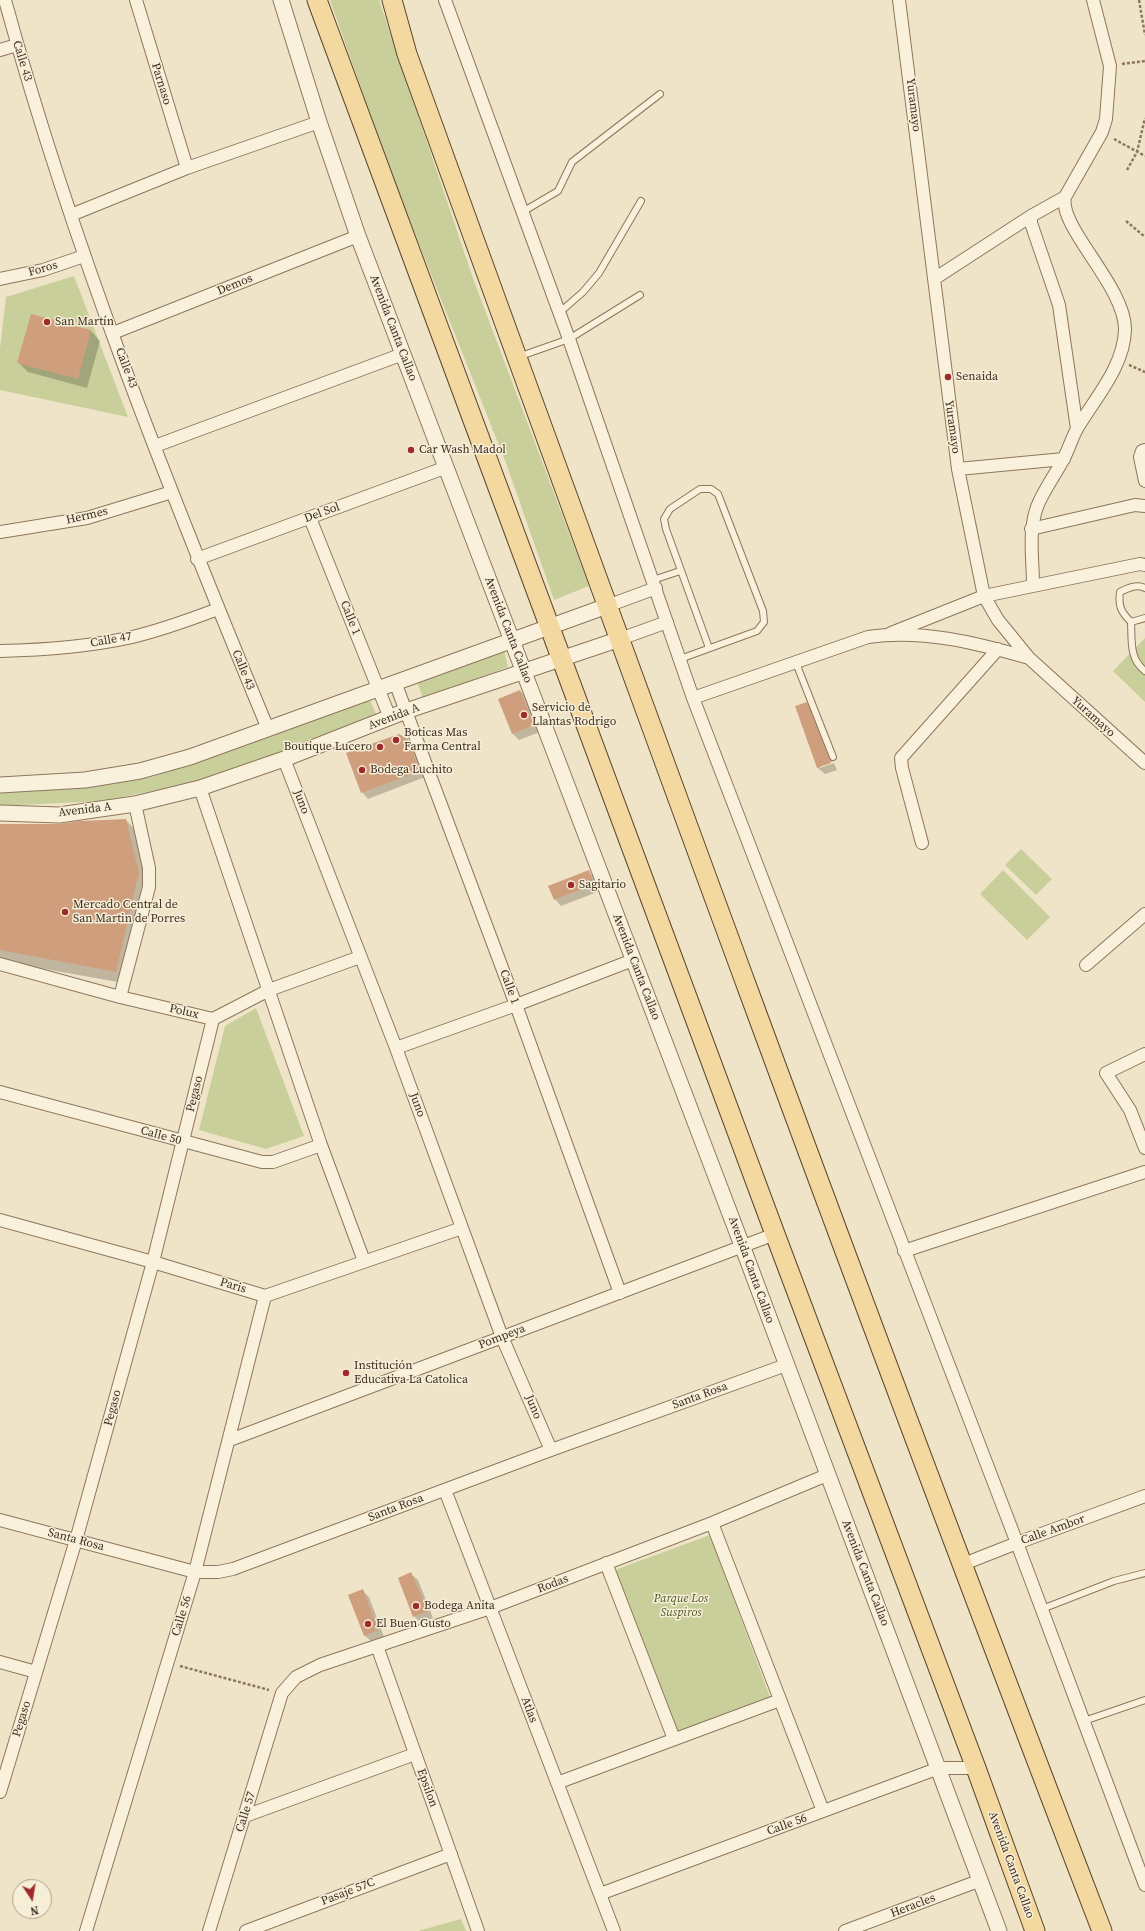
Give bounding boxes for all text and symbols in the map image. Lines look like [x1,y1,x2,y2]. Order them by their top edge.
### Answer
street label: Calle 43 [9,39,35,83]
street label: Parnaso [148,61,174,107]
street label: Yuramayo [903,77,923,133]
street label: Foros [27,258,59,280]
street label: Demos [215,271,255,299]
street label: Avenida Canta Callao [366,273,420,383]
place label: San Martín [55,315,114,329]
marker: San Martín [42,317,52,327]
street label: Calle 43 [112,346,140,390]
place label: Senaida [956,370,998,384]
marker: Senaida [943,372,953,382]
street label: Yuramayo [941,399,963,455]
place label: Car Wash Madol [419,443,506,457]
marker: Car Wash Madol [406,445,416,455]
street label: Del Sol [302,500,342,526]
street label: Hermes [65,504,109,528]
street label: Avenida Canta Callao [481,575,535,685]
street label: Calle 1 [337,599,363,637]
street label: Calle 47 [89,629,133,651]
street label: Calle 43 [229,648,257,692]
street label: Yuramayo [1068,694,1118,740]
street label: Avenida A [366,701,422,733]
place label: Servicio de Llantas Rodrigo [532,701,616,729]
marker: Servicio de Llantas Rodrigo [519,710,529,720]
place label: Boticas Mas Farma Central [404,726,481,754]
marker: Boticas Mas Farma Central [391,735,401,745]
place label: Boutique Lucero [284,740,372,754]
marker: Boutique Lucero [375,742,385,752]
place label: Bodega Luchito [370,763,453,777]
marker: Bodega Luchito [357,765,367,775]
street label: Juno [290,788,312,816]
street label: Avenida A [58,800,112,820]
place label: Sagitario [579,878,626,892]
marker: Sagitario [566,880,576,890]
place label: Mercado Central de San Martin de Porres [73,898,185,926]
marker: Mercado Central de San Martin de Porres [60,907,70,917]
street label: Avenida Canta Callao [609,912,663,1022]
street label: Calle 1 [496,968,522,1006]
street label: Polux [168,1002,200,1022]
street label: Pegaso [184,1074,206,1114]
street label: Juno [406,1091,428,1119]
street label: Calle 50 [139,1124,183,1148]
street label: Avenida Canta Callao [725,1215,777,1325]
street label: Paris [218,1275,248,1297]
street label: Pompeya [476,1321,528,1353]
place label: Institución Educativa La Catolica [354,1359,468,1387]
marker: Institución Educativa La Catolica [341,1368,351,1378]
street label: Santa Rosa [670,1379,730,1413]
street label: Pegaso [101,1388,125,1428]
street label: Juno [521,1393,545,1421]
street label: Santa Rosa [366,1491,426,1525]
street label: Calle Ambor [1019,1512,1087,1548]
street label: Avenida Canta Callao [838,1518,892,1628]
street label: Santa Rosa [46,1526,106,1554]
street label: Rodas [535,1571,571,1597]
park label: Parque Los Suspiros [654,1592,708,1620]
street label: Calle 56 [169,1594,195,1638]
place label: Bodega Anita [424,1599,495,1613]
marker: Bodega Anita [411,1601,421,1611]
place label: El Buen Gusto [376,1617,451,1631]
marker: El Buen Gusto [363,1619,373,1629]
street label: Atlas [518,1695,540,1725]
street label: Pegaso [10,1699,34,1739]
street label: Epsilon [413,1767,441,1809]
street label: Calle 57 [233,1790,259,1834]
street label: Avenida Canta Callao [985,1810,1037,1920]
street label: Calle 56 [765,1811,809,1839]
street label: Pasaje 57C [319,1875,377,1909]
north arrow [12,1879,52,1919]
street label: Heracles [888,1891,938,1921]
text: N [29,1902,40,1918]

